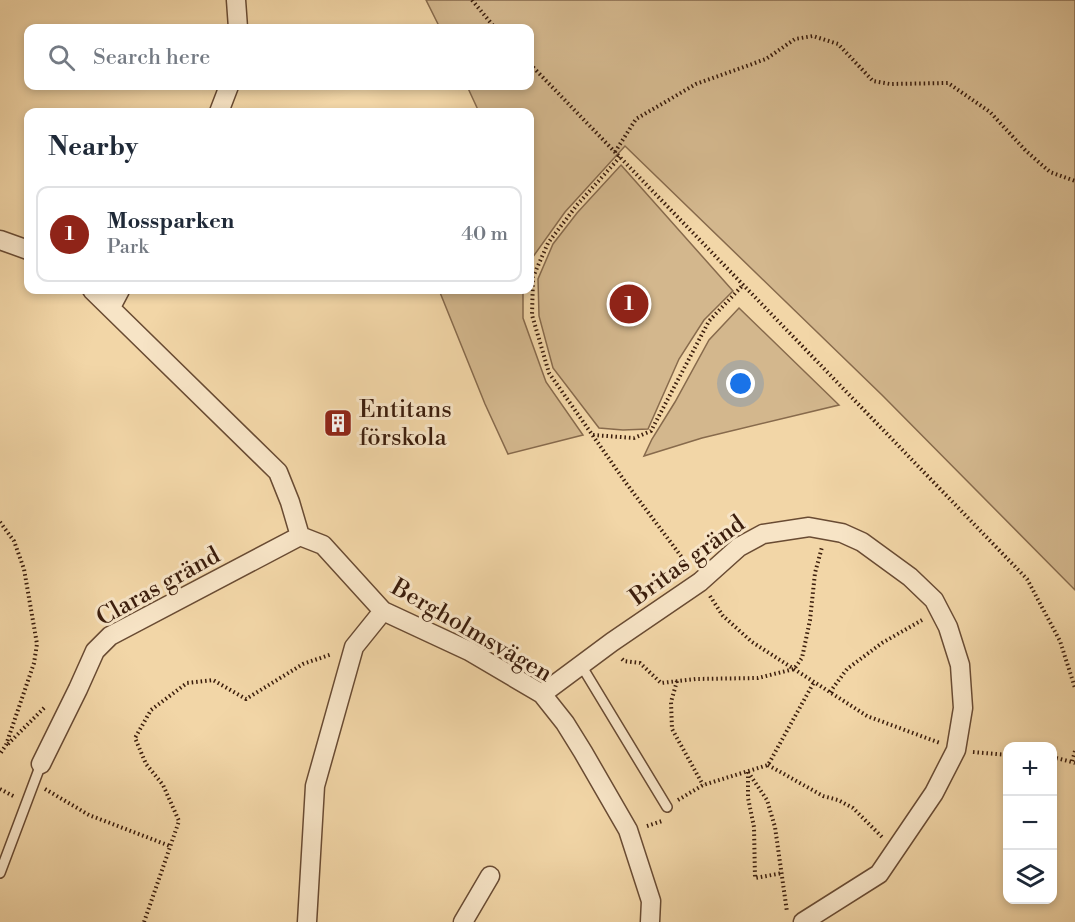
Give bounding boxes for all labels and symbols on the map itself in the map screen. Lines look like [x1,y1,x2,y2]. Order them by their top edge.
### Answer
pin: 1 [610,282,648,326]
your location [726,369,755,398]
place label: Entitans förskola [359,395,452,453]
building icon: Entitans förskola [322,407,354,439]
street label: Britas gränd [623,509,751,613]
street label: Claras gränd [91,540,226,633]
street label: Bergholmsvägen [385,572,557,689]

